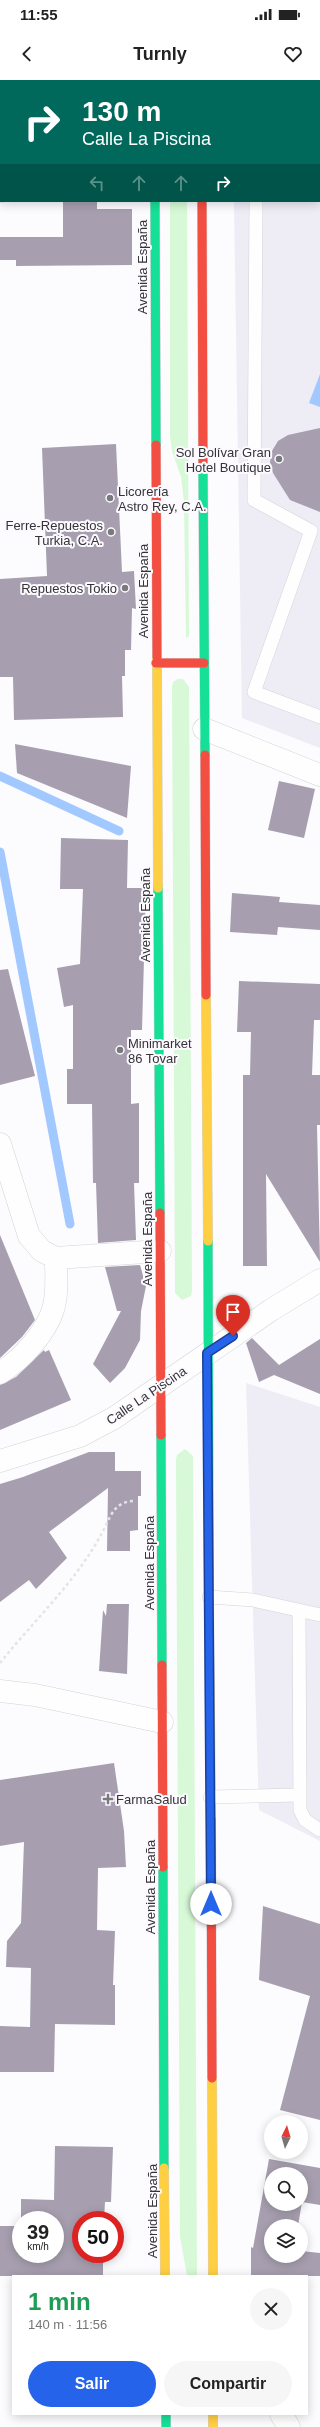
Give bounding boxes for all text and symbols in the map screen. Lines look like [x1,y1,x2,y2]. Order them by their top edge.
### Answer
text: 11:55 [20,6,58,23]
icon: back [16,43,38,65]
icon: heart [282,43,304,65]
text: Turnly [133,44,187,64]
icon: right [16,96,68,148]
text: 130 m [82,96,161,127]
text: Calle La Piscina [82,129,211,149]
icon: left [86,172,108,194]
icon: ahead [128,172,150,194]
icon: ahead [170,172,192,194]
icon: right [212,172,234,194]
street label: Avenida España [135,219,150,314]
place label: Sol Bolívar Gran Hotel Boutique [176,445,271,475]
marker: Sol Bolívar Gran Hotel Boutique [274,454,284,464]
place label: Licorería Astro Rey, C.A. [118,484,207,514]
marker: Licorería Astro Rey, C.A. [105,493,115,503]
place label: Ferre-Repuestos Turkia, C.A. [5,518,103,548]
marker: Ferre-Repuestos Turkia, C.A. [106,527,116,537]
street label: Avenida España [136,543,151,638]
place label: Repuestos Tokio [21,581,117,596]
marker: Repuestos Tokio [120,583,130,593]
street label: Avenida España [138,867,153,962]
place label: Minimarket 86 Tovar [128,1036,192,1066]
marker: Minimarket 86 Tovar [115,1045,125,1055]
street label: Avenida España [140,1191,155,1286]
pin [216,1295,250,1336]
icon: arrive [222,1301,244,1323]
street label: Calle La Piscina [103,1363,190,1428]
street label: Avenida España [142,1515,157,1610]
place label: FarmaSalud [116,1792,187,1807]
marker: FarmaSalud [103,1794,113,1804]
street label: Avenida España [143,1839,158,1934]
position arrow [190,1883,232,1925]
north arrow [264,2115,308,2159]
map controls [264,2115,308,2263]
street label: Avenida España [145,2163,160,2258]
button: search [264,2167,308,2211]
speed limit sign: 50 [72,2211,124,2263]
button: layers [264,2219,308,2263]
text: 39 [27,2221,49,2243]
text: km/h [27,2241,49,2252]
text: 1 min [28,2288,91,2315]
button: close [250,2288,292,2330]
text: 140 m · 11:56 [28,2317,107,2332]
button: Salir [28,2361,156,2407]
button: Compartir [164,2361,292,2407]

